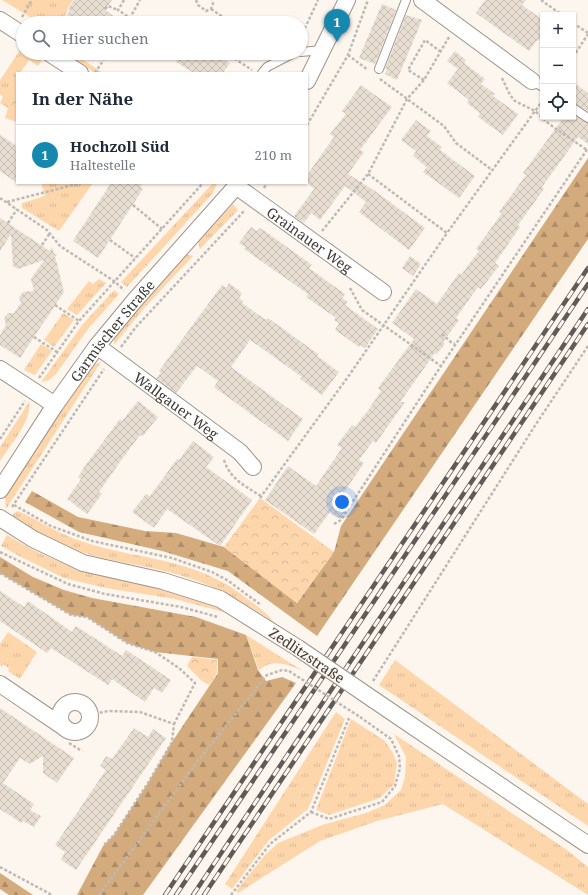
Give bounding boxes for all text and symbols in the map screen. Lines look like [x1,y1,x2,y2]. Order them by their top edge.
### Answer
pin: 1 [324,9,350,42]
map controls [540,12,576,120]
button: + [540,12,576,48]
search box [16,16,308,60]
icon: search [30,27,52,49]
text: Hier suchen [62,28,149,48]
button: − [540,48,576,84]
button: locate [540,84,576,120]
text: In der Nähe [32,87,133,110]
text: Hochzoll Süd [70,136,169,156]
text: 1 [41,146,49,164]
text: 210 m [255,146,292,164]
text: Haltestelle [70,156,136,174]
street label: Grainauer Weg [263,202,357,277]
street label: Garmischer Straße [65,275,158,385]
street label: Wallgauer Weg [130,367,223,443]
your location [332,492,352,512]
street label: Zedlitzstraße [266,623,348,687]

